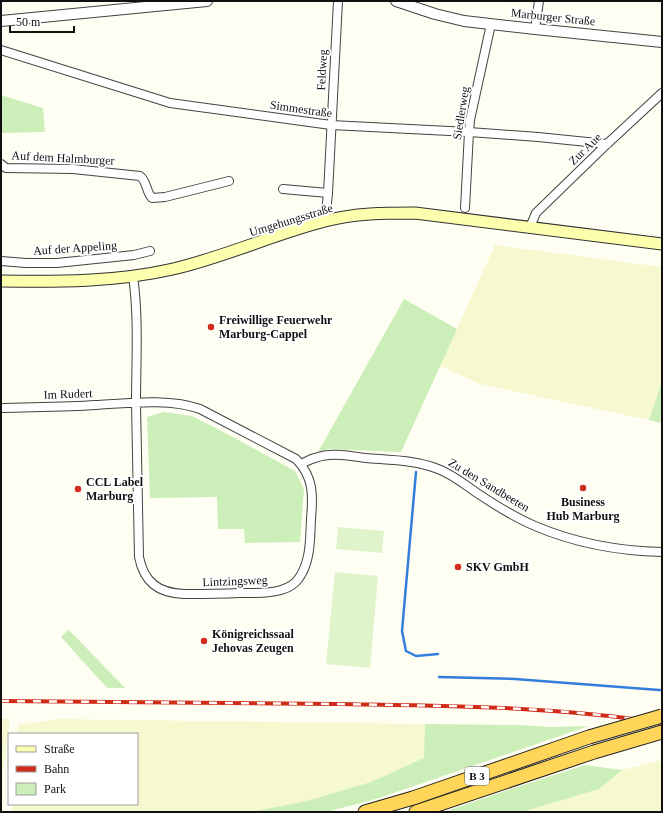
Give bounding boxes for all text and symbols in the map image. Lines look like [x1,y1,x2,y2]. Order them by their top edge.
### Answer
street label: Marburger Straße [510,6,596,28]
scale bar [10,8,74,34]
text: 50 m [16,15,41,29]
street label: Feldweg [314,49,330,91]
street label: Siedlerweg [450,85,472,141]
street label: Simmestraße [269,98,333,120]
street label: Zur Aue [566,130,604,168]
street label: Auf dem Halmburger [11,148,115,168]
street label: Umgehungsstraße [248,201,334,239]
street label: Auf der Appeling [33,238,117,258]
place label: Freiwillige Feuerwehr Marburg-Cappel [219,313,333,341]
marker: Freiwillige Feuerwehr Marburg-Cappel [206,322,216,332]
street label: Im Rudert [43,386,93,402]
street label: Zu den Sandbeeten [446,455,532,515]
place label: CCL Label Marburg [86,475,144,503]
marker: Business Hub Marburg [578,483,588,493]
marker: CCL Label Marburg [73,484,83,494]
place label: Business Hub Marburg [546,495,620,523]
place label: SKV GmbH [466,560,529,574]
marker: SKV GmbH [453,562,463,572]
street label: Lintzingsweg [202,573,268,589]
place label: Königreichssaal Jehovas Zeugen [212,627,294,655]
marker: Königreichssaal Jehovas Zeugen [199,636,209,646]
legend [8,733,138,805]
text: Straße [44,742,75,756]
text: Bahn [44,762,69,776]
road number: B 3 [465,767,489,785]
text: Park [44,782,66,796]

